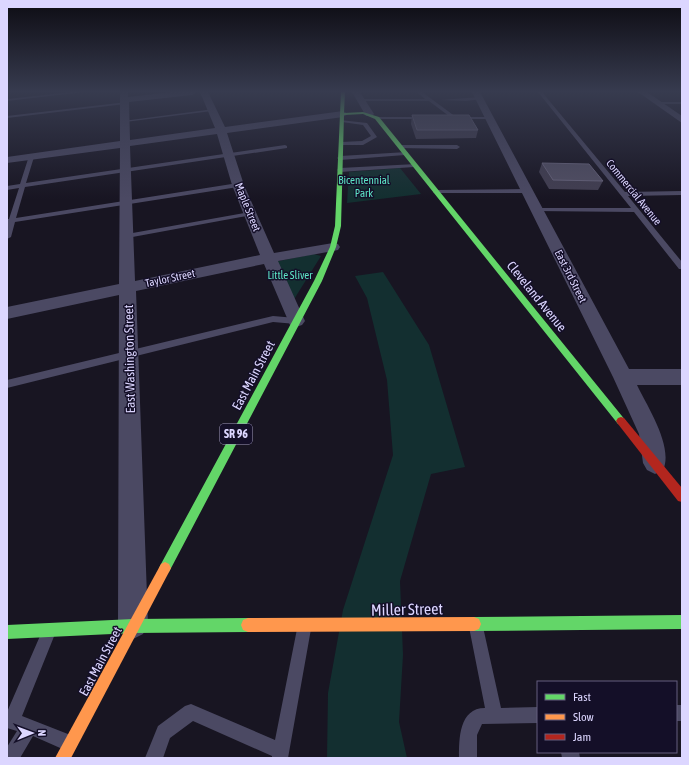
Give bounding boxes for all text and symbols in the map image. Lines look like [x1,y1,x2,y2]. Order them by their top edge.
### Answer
street label: Commercial Avenue [604,157,664,227]
park label: Bicentennial Park [338,174,390,199]
street label: Maple Street [233,181,263,233]
street label: East 3rd Street [553,248,589,304]
street label: Cleveland Avenue [504,258,569,334]
street label: Taylor Street [144,267,196,289]
park label: Little Sliver [267,269,313,281]
street label: East Washington Street [121,304,138,414]
street label: East Main Street [229,338,278,412]
road number: SR 96 [220,424,252,444]
street label: Miller Street [371,599,444,619]
street label: East Main Street [76,624,125,698]
legend [537,681,677,753]
text: Fast [573,690,591,704]
text: Slow [573,710,594,724]
north arrow [12,713,52,753]
text: N [36,729,48,736]
text: Jam [573,730,591,744]

